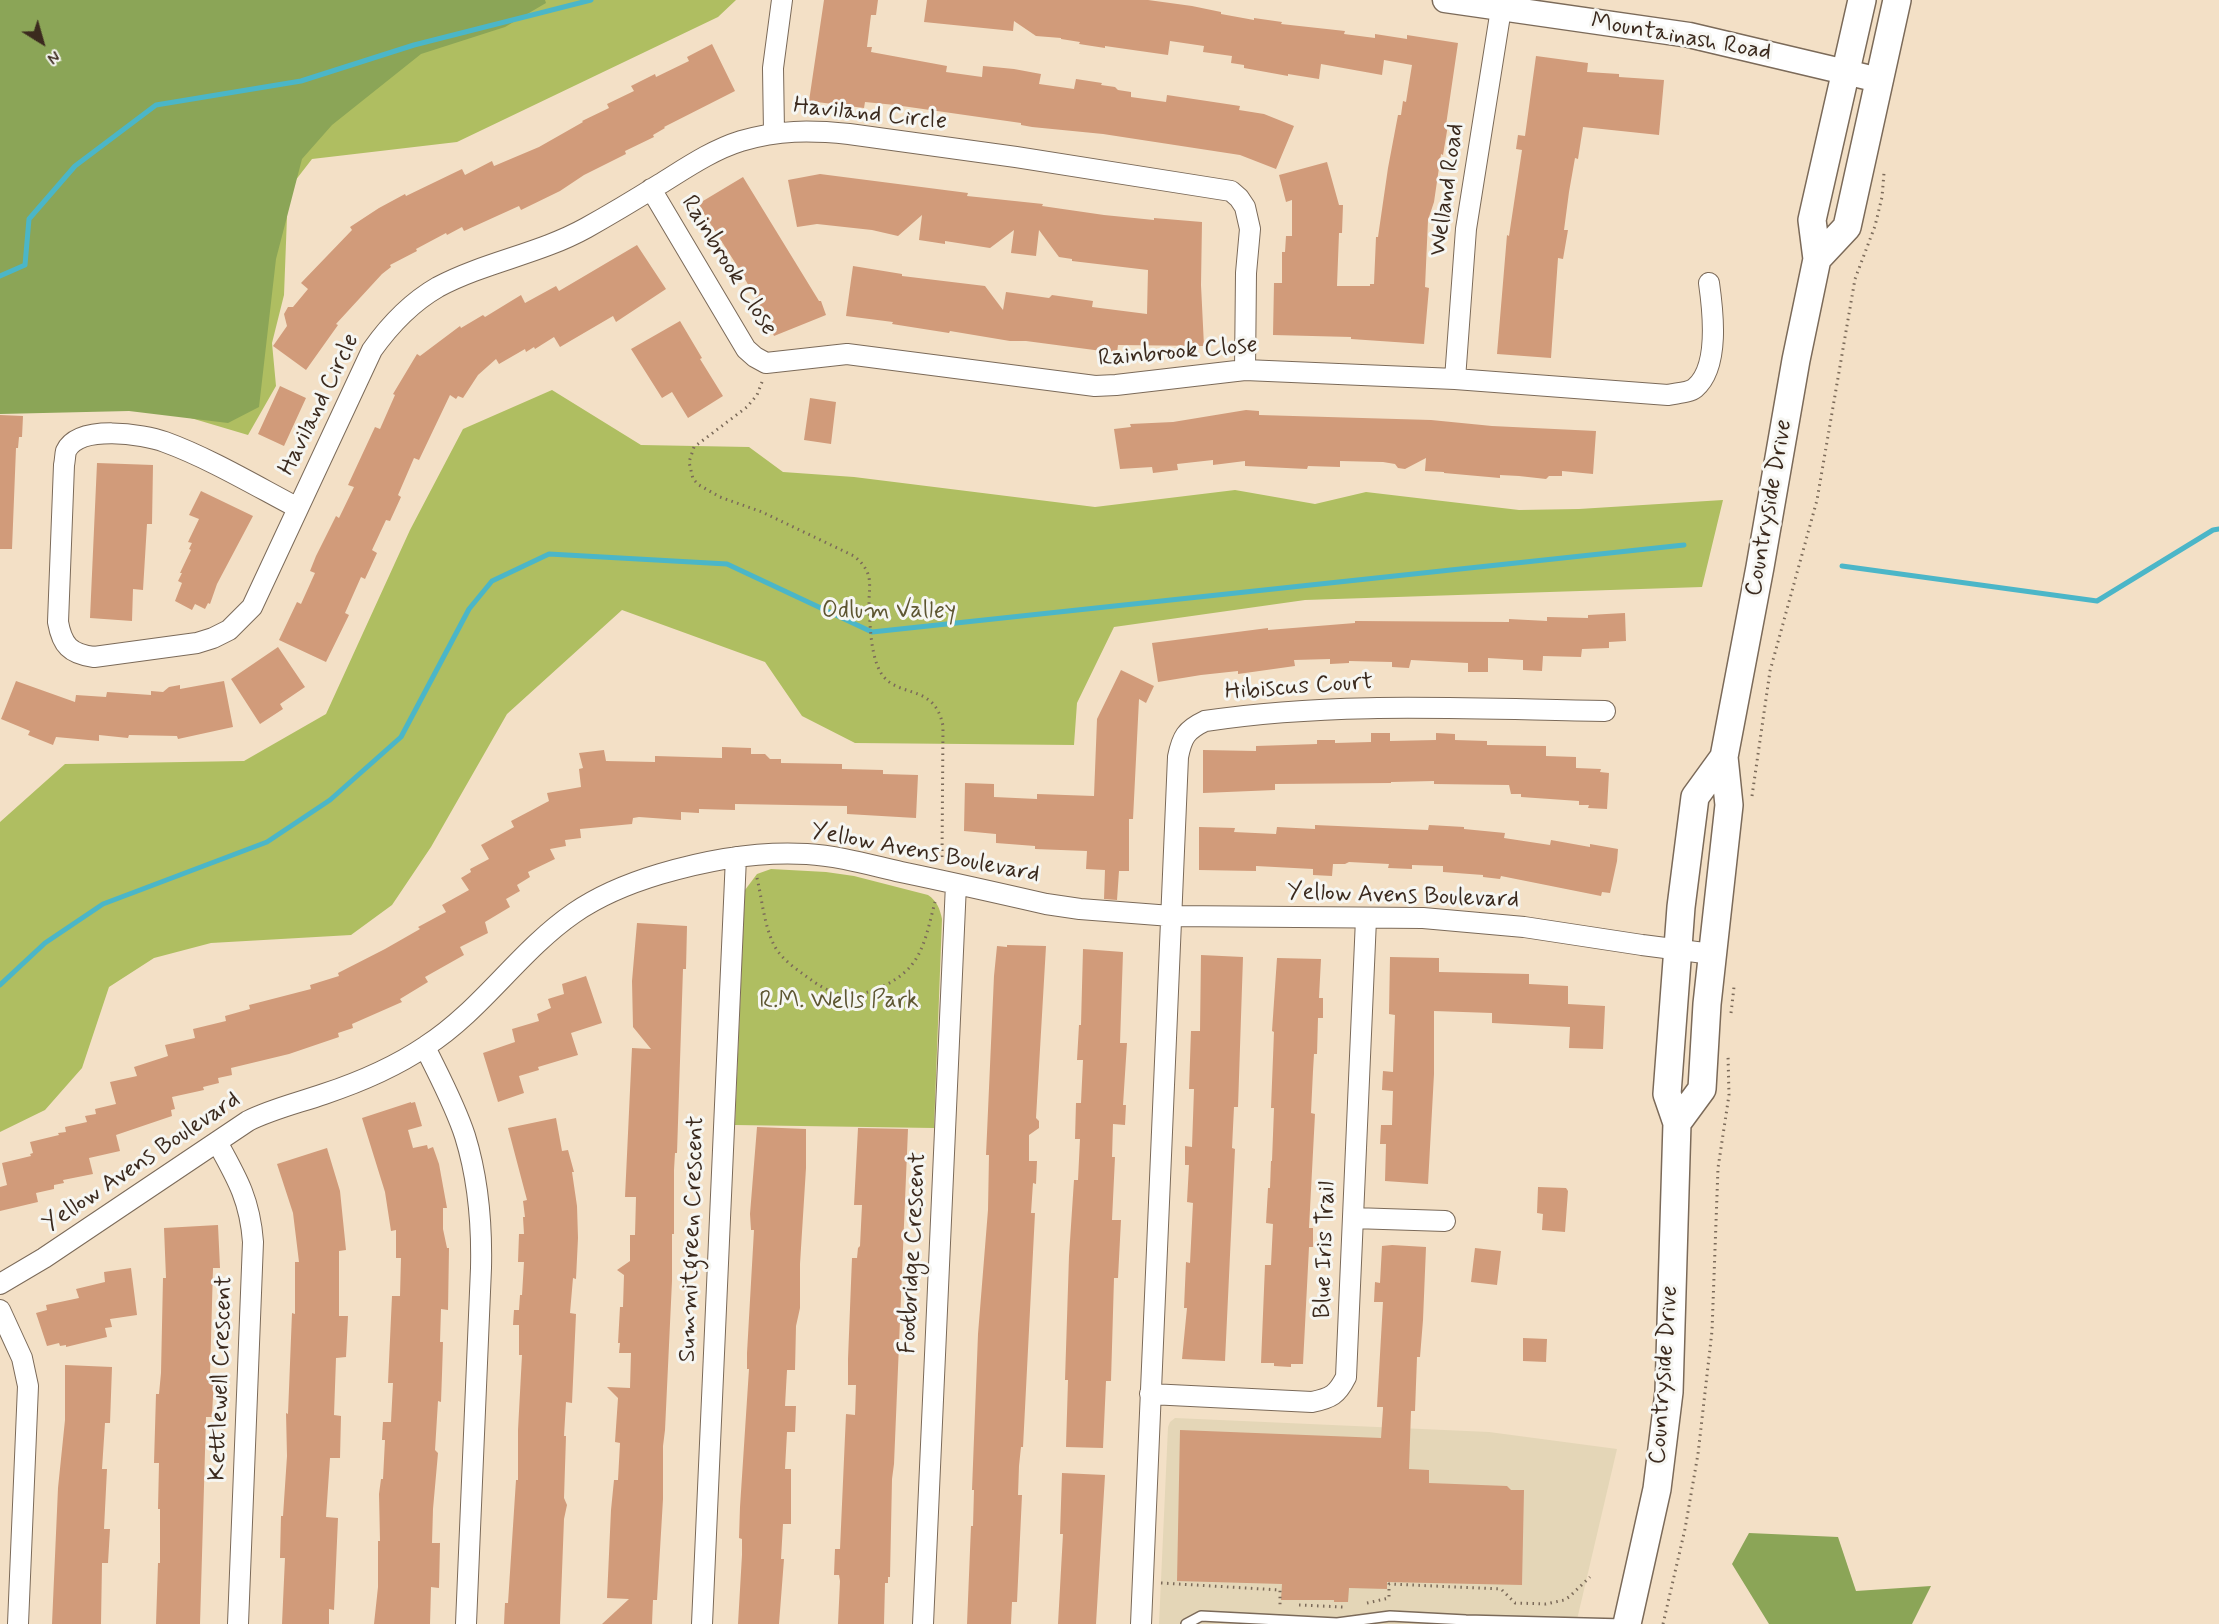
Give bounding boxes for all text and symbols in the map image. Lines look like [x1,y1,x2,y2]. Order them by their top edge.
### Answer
street label: Mountainash Road [1589,8,1773,68]
north arrow [12,12,72,72]
text: N [43,45,64,68]
street label: Haviland Circle [792,93,948,137]
street label: Welland Road [1424,122,1472,258]
street label: Rainbrook Close [673,191,783,341]
street label: Haviland Circle [273,329,367,481]
street label: Rainbrook Close [1097,332,1259,374]
street label: Countryside Drive [1740,417,1800,599]
park label: Odlum Valley [822,598,956,626]
street label: Hibiscus Court [1224,668,1374,708]
street label: Yellow Avens Boulevard [808,818,1042,890]
street label: Yellow Avens Boulevard [1286,879,1520,915]
park label: R.M. Wells Park [759,988,919,1016]
street label: Yellow Avens Boulevard [38,1086,246,1240]
street label: Summitgreen Crescent [674,1115,712,1363]
street label: Footbridge Crescent [894,1151,934,1355]
street label: Blue Iris Trail [1309,1181,1343,1319]
street label: Kettlewell Crescent [204,1275,240,1481]
street label: Countryside Drive [1644,1285,1686,1465]

